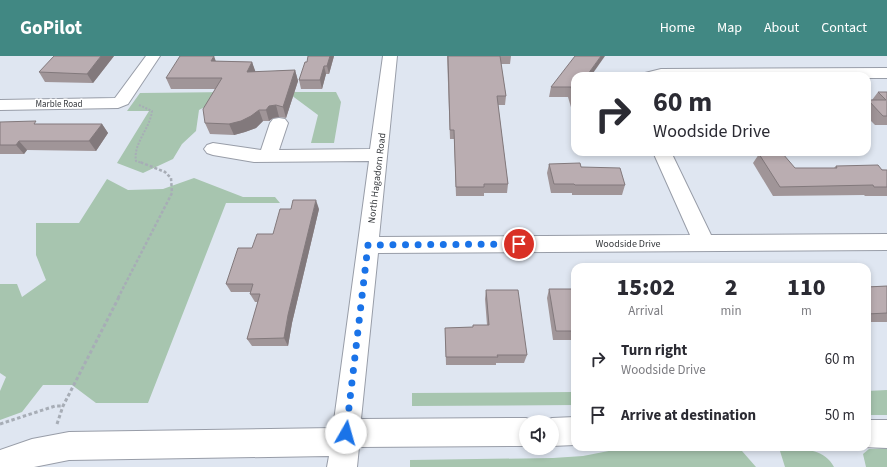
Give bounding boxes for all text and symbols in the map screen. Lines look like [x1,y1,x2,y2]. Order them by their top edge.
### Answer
text: GoPilot [20,15,82,42]
text: Home [660,18,695,38]
text: Map [717,18,742,38]
text: About [764,18,799,38]
text: Contact [821,18,867,38]
text: 60 m [653,82,712,122]
icon: right [587,88,639,140]
street label: Marble Road [35,98,83,111]
text: Woodside Drive [653,119,770,144]
street label: North Hagadorn Road [364,132,389,224]
pin [502,227,536,261]
icon: arrive [508,233,530,255]
street label: Woodside Drive [595,237,661,251]
text: 15:02 [616,270,675,305]
text: 2 [725,270,738,305]
text: 110 [787,270,826,305]
text: Arrival [628,302,663,320]
text: min [721,302,742,320]
text: m [801,302,812,320]
text: Turn right [621,340,687,361]
icon: right [587,348,609,370]
text: 60 m [825,349,855,370]
text: Woodside Drive [621,361,706,379]
icon: arrive [587,404,609,426]
text: Arrive at destination [621,405,756,426]
text: 50 m [825,405,855,426]
position arrow [325,412,367,454]
map controls [519,415,559,455]
button: sound [519,415,559,455]

